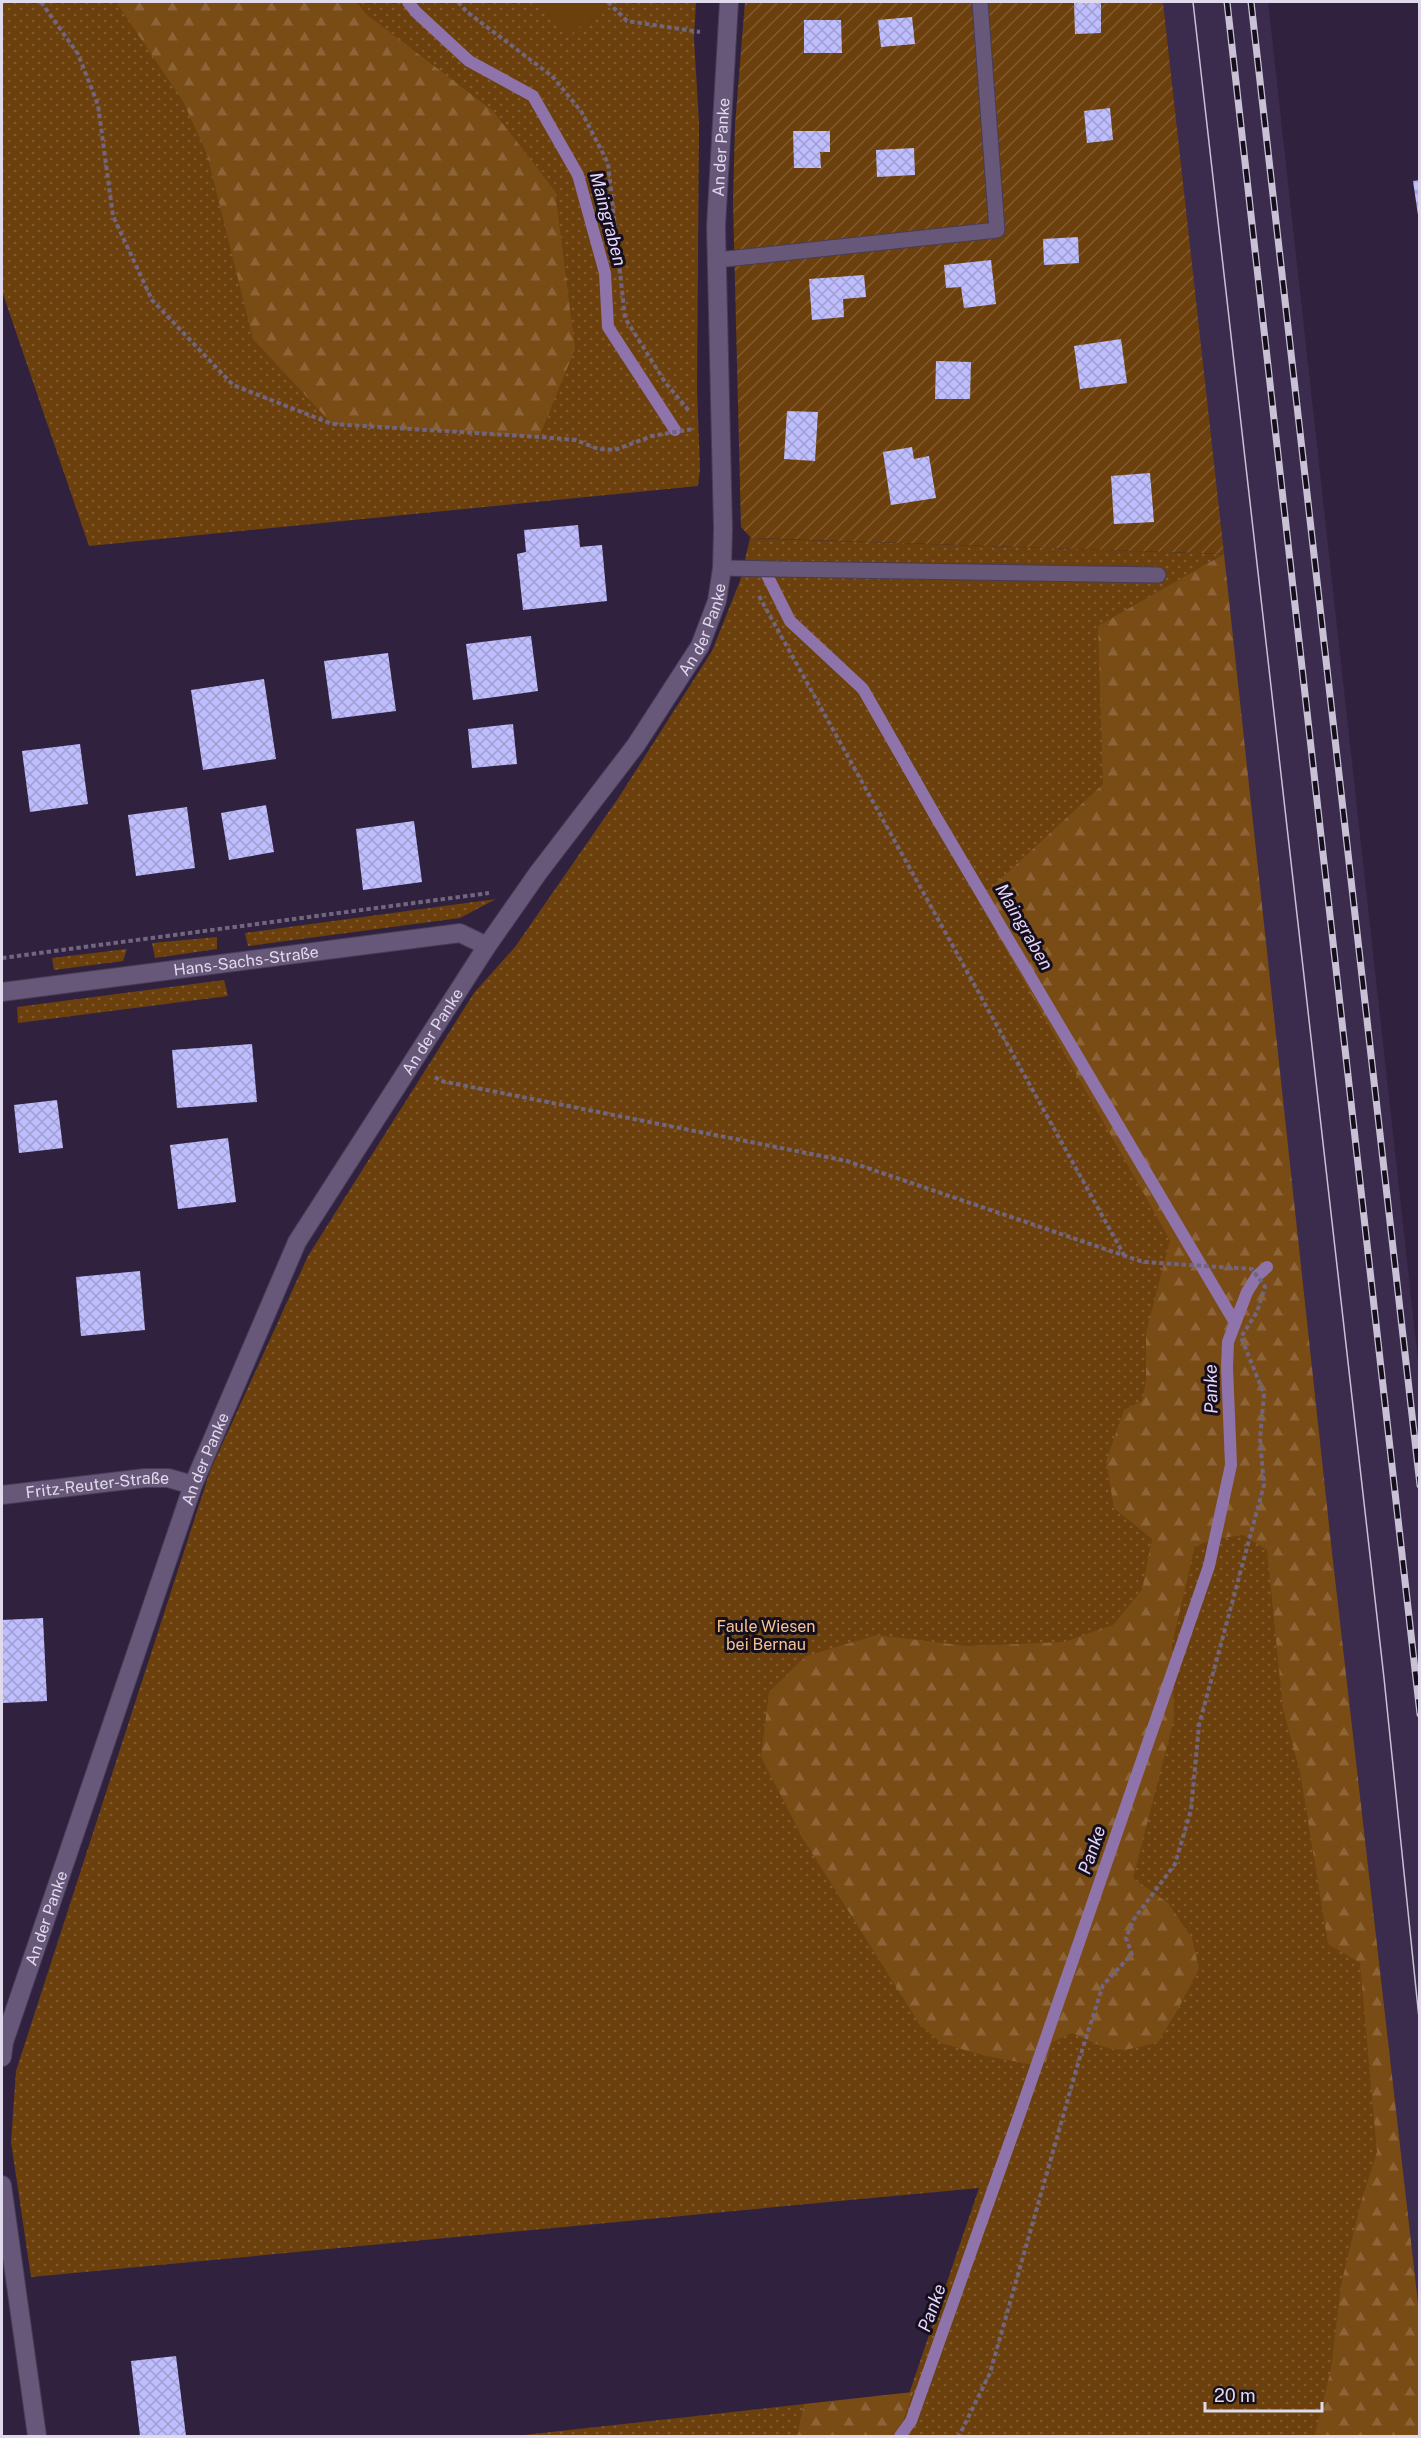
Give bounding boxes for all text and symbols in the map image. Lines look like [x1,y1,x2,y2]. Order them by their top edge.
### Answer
street label: An der Panke [709,97,733,197]
water label: Maingraben [586,170,631,268]
street label: An der Panke [675,582,730,679]
water label: Maingraben [991,880,1058,974]
street label: Hans-Sachs-Straße [172,942,320,980]
street label: An der Panke [398,985,467,1078]
water label: Panke [1200,1364,1221,1414]
street label: An der Panke [178,1410,233,1508]
street label: Fritz-Reuter-Straße [25,1469,169,1502]
park label: Faule Wiesen bei Bernau [716,1617,816,1654]
water label: Panke [1074,1823,1110,1877]
street label: An der Panke [22,1868,71,1968]
water label: Panke [913,2281,950,2335]
scale bar [1205,2375,1322,2413]
text: 20 m [1214,2385,1256,2406]

